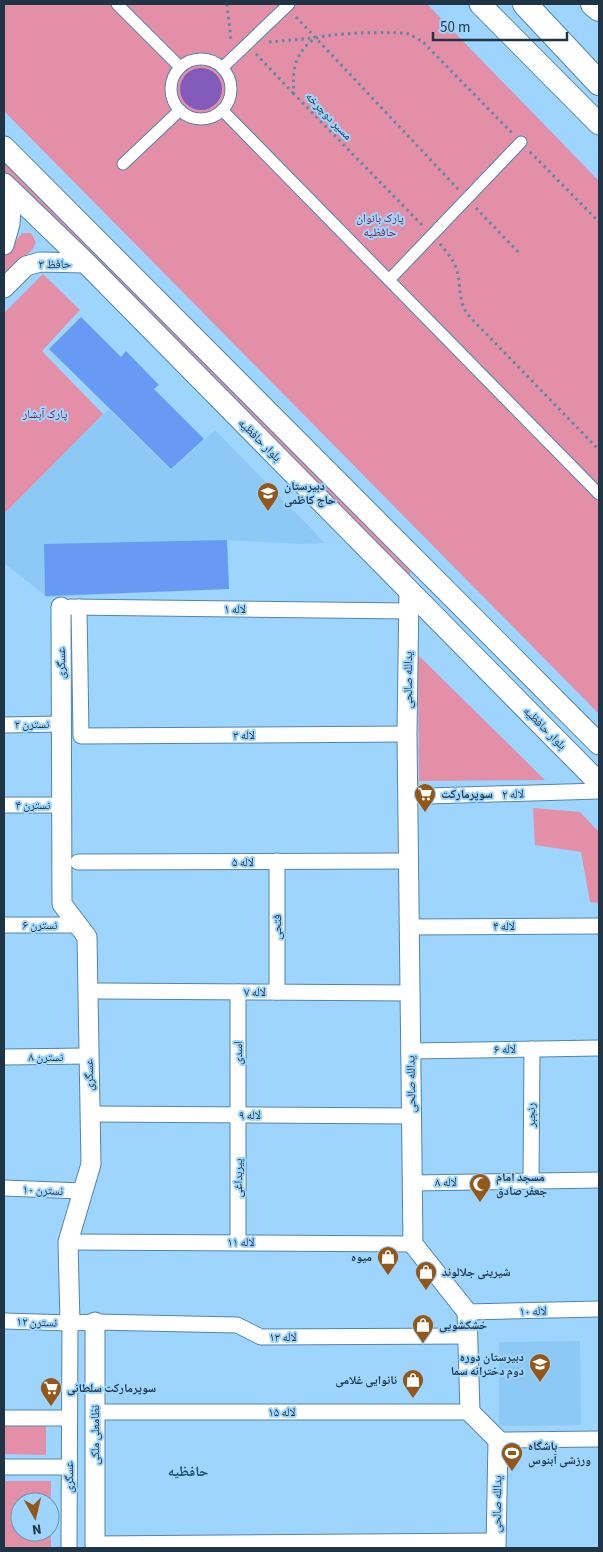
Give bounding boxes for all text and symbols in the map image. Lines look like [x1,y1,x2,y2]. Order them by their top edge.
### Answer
scale bar [433,10,567,42]
text: 50 m [440,17,470,38]
street label: مسیر دوچرخه [301,88,356,144]
park label: پارک بانوان حافظیه [356,210,404,241]
street label: حافظ ۳ [38,256,72,273]
park label: پارک آبشار [22,406,68,423]
street label: بلوار حافظیه [234,415,285,466]
place label: دبیرستان حاج کاظمی [284,478,336,509]
school or university icon: دبیرستان حاج کاظمی [256,481,280,512]
street label: لاله ۱ [224,601,246,618]
street label: عسگری [53,647,70,679]
street label: یدالله صالحی [400,651,417,709]
street label: بلوار حافظیه [519,703,570,754]
street label: نسترن ۲ [14,716,50,733]
street label: لاله ۳ [233,727,255,744]
supermarket icon: سوپرمارکت [413,782,437,813]
place label: سوپرمارکت [441,786,493,803]
street label: لاله ۲ [502,786,524,803]
street label: نسترن ۴ [15,797,51,814]
street label: لاله ۵ [232,854,254,871]
street label: فتحی [269,914,286,940]
street label: نسترن ۶ [22,917,58,934]
street label: لاله ۴ [493,918,515,935]
street label: لاله ۷ [244,984,266,1001]
street label: اسدی [230,1041,247,1065]
street label: لاله ۶ [494,1041,516,1058]
street label: نسترن ۸ [28,1049,64,1066]
street label: یدالله صالحی [402,1055,420,1113]
street label: عسگری [81,1059,98,1091]
street label: رنجبر [523,1102,540,1128]
street label: لاله ۹ [239,1107,261,1124]
street label: پیربداغی [230,1158,247,1198]
place label: مسجد امام جعفر صادق [496,1169,548,1200]
mosque icon: مسجد امام جعفر صادق [468,1172,492,1203]
street label: لاله ۸ [435,1174,457,1191]
street label: نسترن ۱۰ [22,1181,64,1200]
street label: لاله ۱۱ [227,1234,255,1251]
shop icon: میوه [376,1245,400,1276]
place label: میوه [351,1249,372,1266]
shop icon: شیرینی جلالوند [414,1260,438,1291]
place label: شیرینی جلالوند [442,1264,511,1281]
street label: لاله ۱۰ [519,1303,547,1320]
street label: نسترن ۱۲ [16,1313,58,1332]
shop icon: خشکشویی [411,1313,435,1344]
place label: خشکشویی [439,1317,488,1334]
street label: لاله ۱۳ [269,1329,297,1346]
place label: دبیرستان دوره دوم دخترانه سما [451,1349,524,1380]
school or university icon: دبیرستان دوره دوم دخترانه سما [528,1352,552,1383]
shop icon: نانوایی غلامی [401,1368,425,1399]
place label: نانوایی غلامی [335,1372,397,1389]
supermarket icon: سوپرمارکت سلطانی [39,1376,63,1407]
place label: سوپرمارکت سلطانی [67,1380,156,1397]
street label: لاله ۱۵ [268,1404,296,1421]
street label: نظامعلی ملکی [87,1405,104,1465]
place label: باشگاه ورزشی آبنوس [528,1438,591,1469]
sports icon: باشگاه ورزشی آبنوس [500,1441,524,1472]
street label: عسگری [61,1461,78,1493]
district label: حافظیه [168,1462,208,1482]
street label: یدالله صالحی [489,1475,507,1533]
north arrow [10,1492,60,1542]
text: N [31,1518,43,1539]

